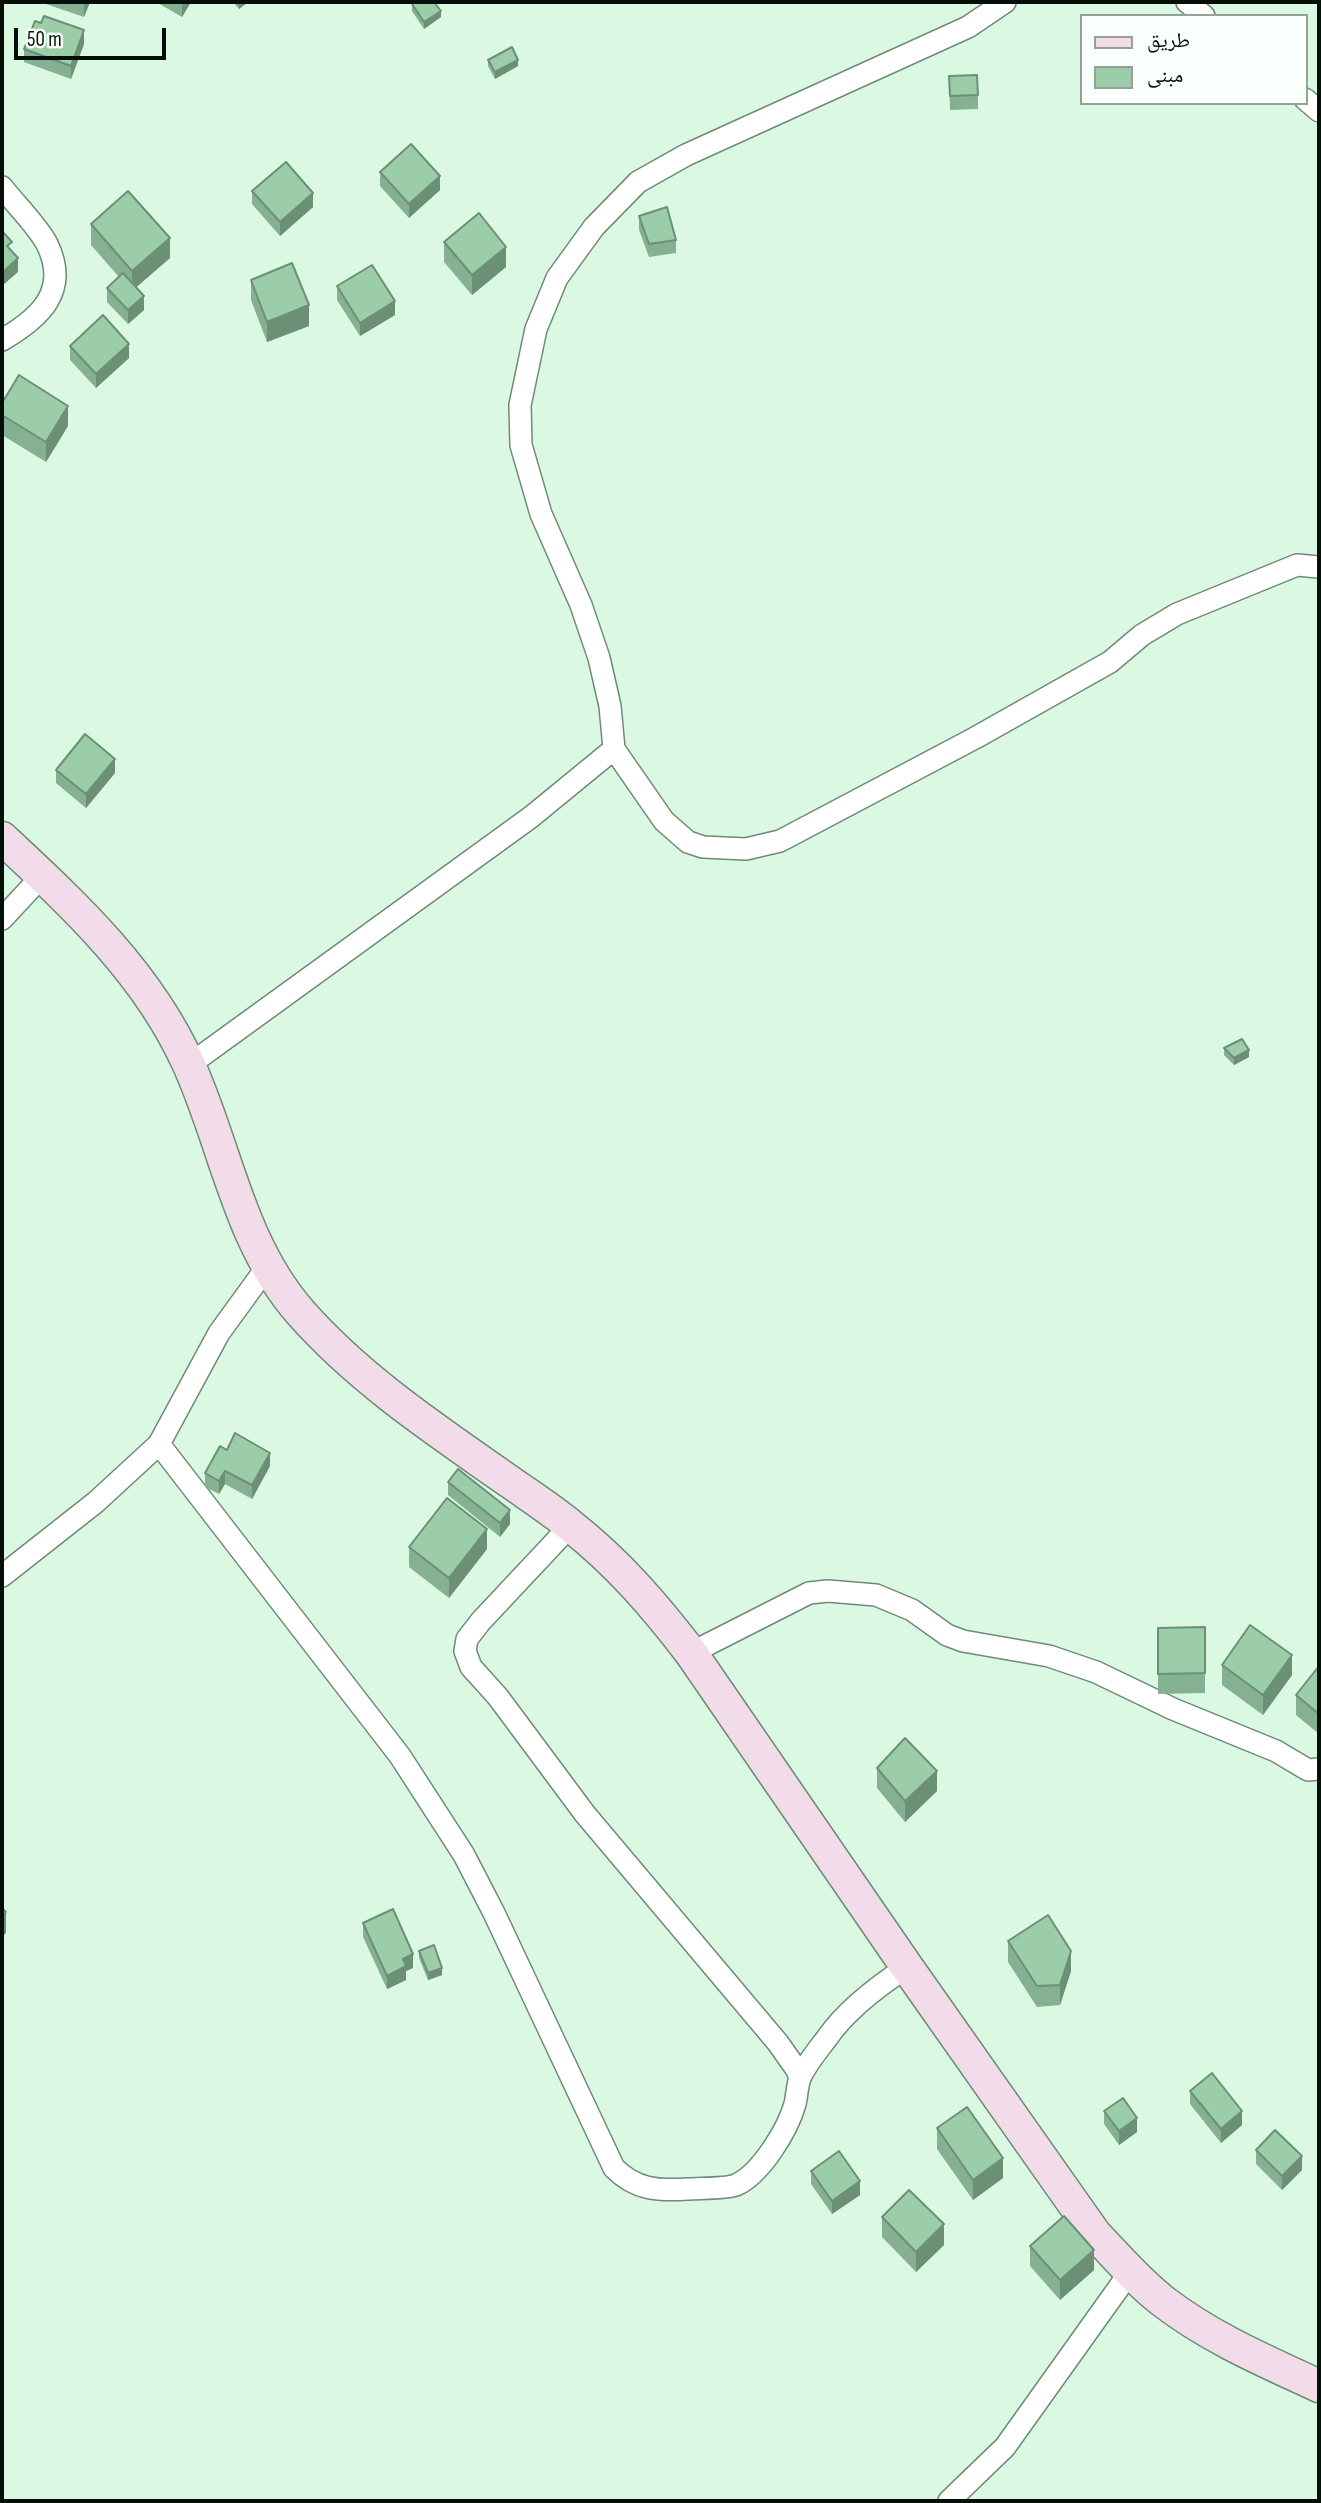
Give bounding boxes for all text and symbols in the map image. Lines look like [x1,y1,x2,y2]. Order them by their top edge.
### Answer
scale bar [18,14,170,58]
legend [1080,14,1307,105]
text: 50 m [27,27,62,52]
text: طريق [1147,28,1190,53]
text: مبنى [1147,63,1183,88]

